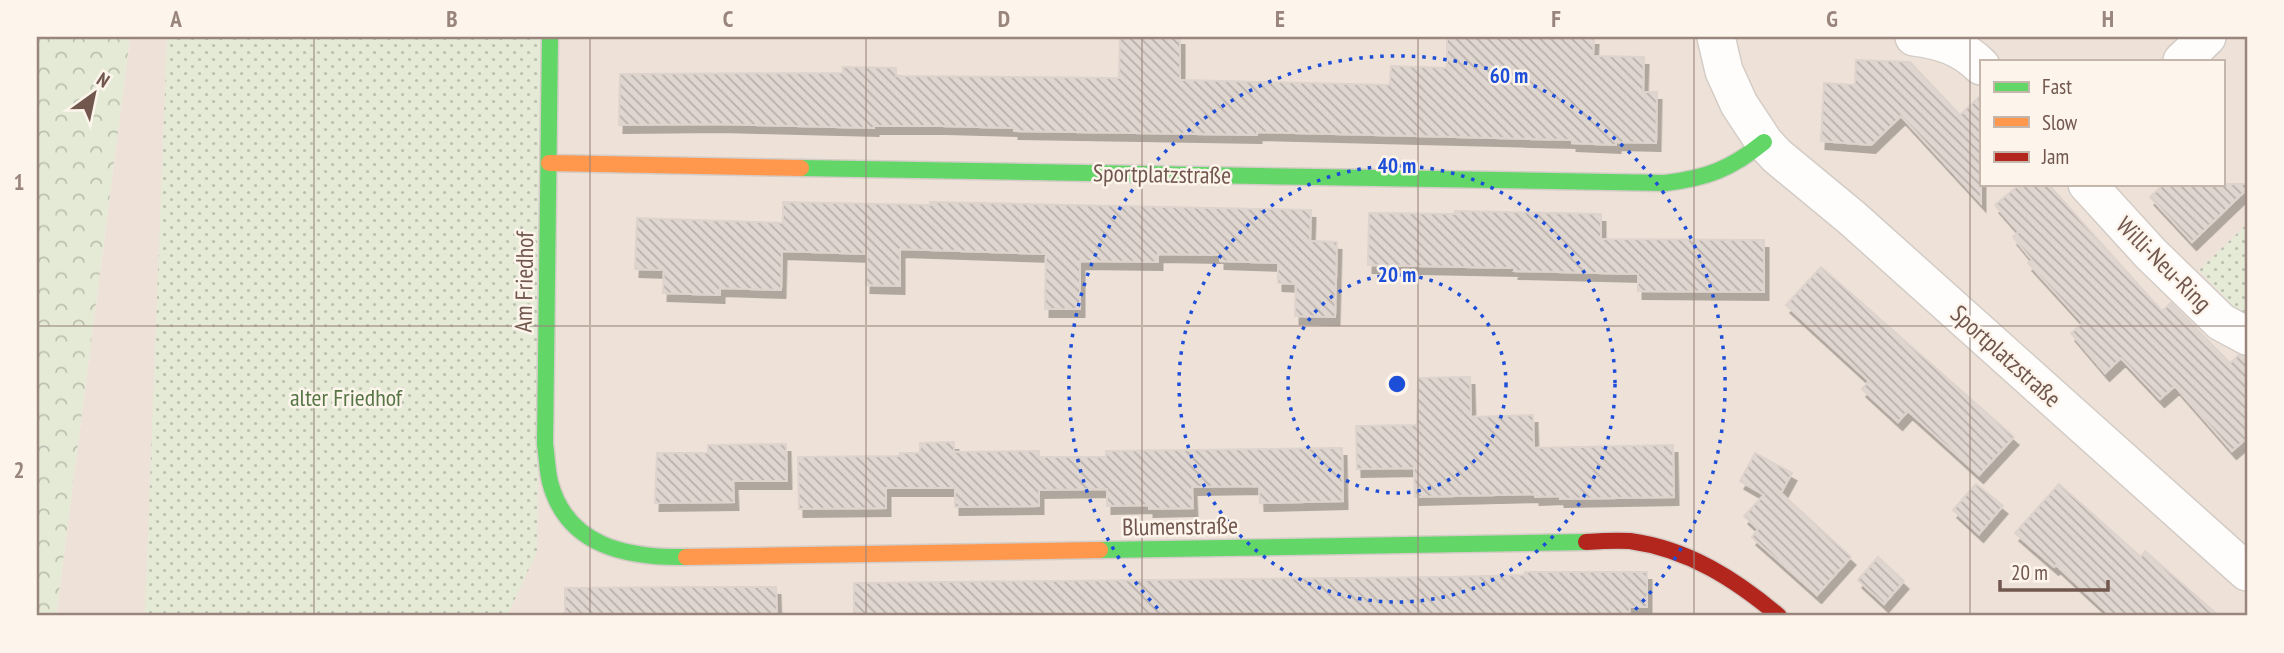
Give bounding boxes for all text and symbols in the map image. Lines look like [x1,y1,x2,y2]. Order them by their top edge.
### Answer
text: A [169,4,182,33]
text: B [446,4,458,33]
text: C [723,4,734,33]
text: D [998,4,1010,33]
text: E [1275,4,1285,33]
text: F [1551,4,1561,33]
text: G [1826,4,1838,33]
text: H [2102,4,2114,33]
north arrow [60,60,130,130]
legend [1980,60,2224,186]
text: 60 m [1490,62,1528,89]
text: N [92,67,114,93]
text: Fast [2042,73,2072,100]
text: Slow [2042,109,2078,136]
text: Jam [2041,143,2069,170]
text: 40 m [1378,152,1416,179]
street label: Sportplatzstraße [1093,157,1231,191]
text: 1 [14,167,25,196]
street label: Willi-Neu-Ring [2110,210,2218,318]
street label: Am Friedhof [508,230,540,333]
text: 20 m [1378,261,1416,288]
street label: Sportplatzstraße [1944,298,2068,414]
centre of rings [1385,372,1409,396]
park label: alter Friedhof [290,382,403,413]
text: 2 [14,455,25,484]
street label: Blumenstraße [1122,509,1238,543]
scale bar [2000,548,2109,592]
text: 20 m [2011,559,2048,586]

